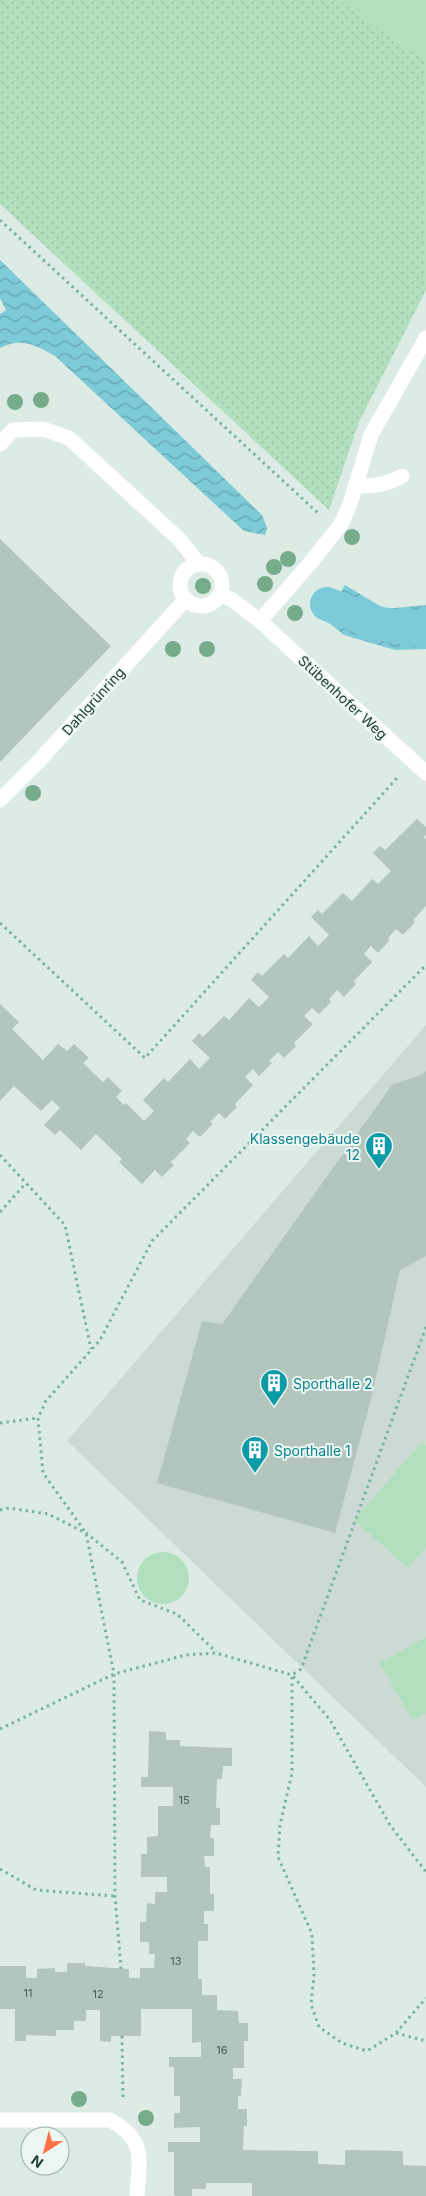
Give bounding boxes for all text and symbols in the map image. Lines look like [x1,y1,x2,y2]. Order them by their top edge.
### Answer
street label: Stübenhofer Weg [295,651,391,743]
street label: Dahlgrünring [58,663,128,739]
place label: Klassengebäude 12 [250,1130,360,1163]
building icon: Klassengebäude 12 [364,1131,394,1170]
building icon: Sporthalle 2 [259,1368,289,1407]
place label: Sporthalle 2 [293,1375,373,1392]
building icon: Sporthalle 1 [240,1435,270,1474]
place label: Sporthalle 1 [274,1442,351,1459]
house number: 15 [178,1793,190,1807]
house number: 13 [170,1954,182,1968]
house number: 11 [24,1986,32,2000]
house number: 12 [92,1987,104,2001]
house number: 16 [216,2043,228,2057]
north arrow [20,2126,70,2176]
text: N [28,2152,46,2172]

